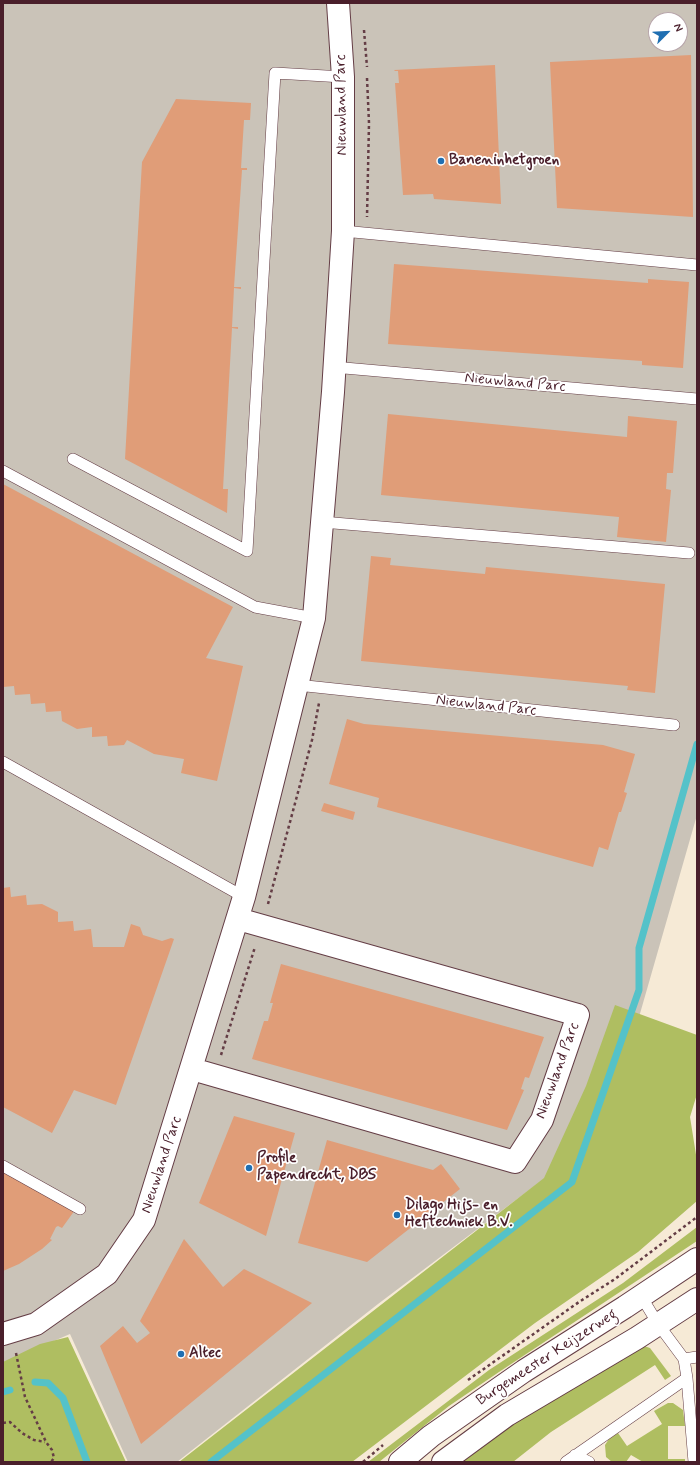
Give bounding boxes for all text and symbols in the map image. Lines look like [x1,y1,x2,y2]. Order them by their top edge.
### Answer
north arrow [648,12,688,52]
text: N [670,21,686,34]
street label: Nieuwland Parc [332,54,352,156]
place label: Baneninhetgroen [449,152,559,170]
marker: Baneninhetgroen [436,156,446,166]
street label: Nieuwland Parc [464,370,566,396]
street label: Nieuwland Parc [435,692,537,720]
street label: Nieuwland Parc [532,1020,584,1122]
street label: Nieuwland Parc [138,1114,186,1216]
place label: Profile Papendrecht, DBS [257,1150,376,1185]
marker: Profile Papendrecht, DBS [244,1163,254,1173]
place label: Dilago Hijs- en Heftechniek B.V. [405,1197,513,1232]
marker: Dilago Hijs- en Heftechniek B.V. [392,1210,402,1220]
street label: Burgemeester Keijzerweg [473,1306,621,1410]
place label: Altec [189,1345,221,1363]
marker: Altec [176,1349,186,1359]

